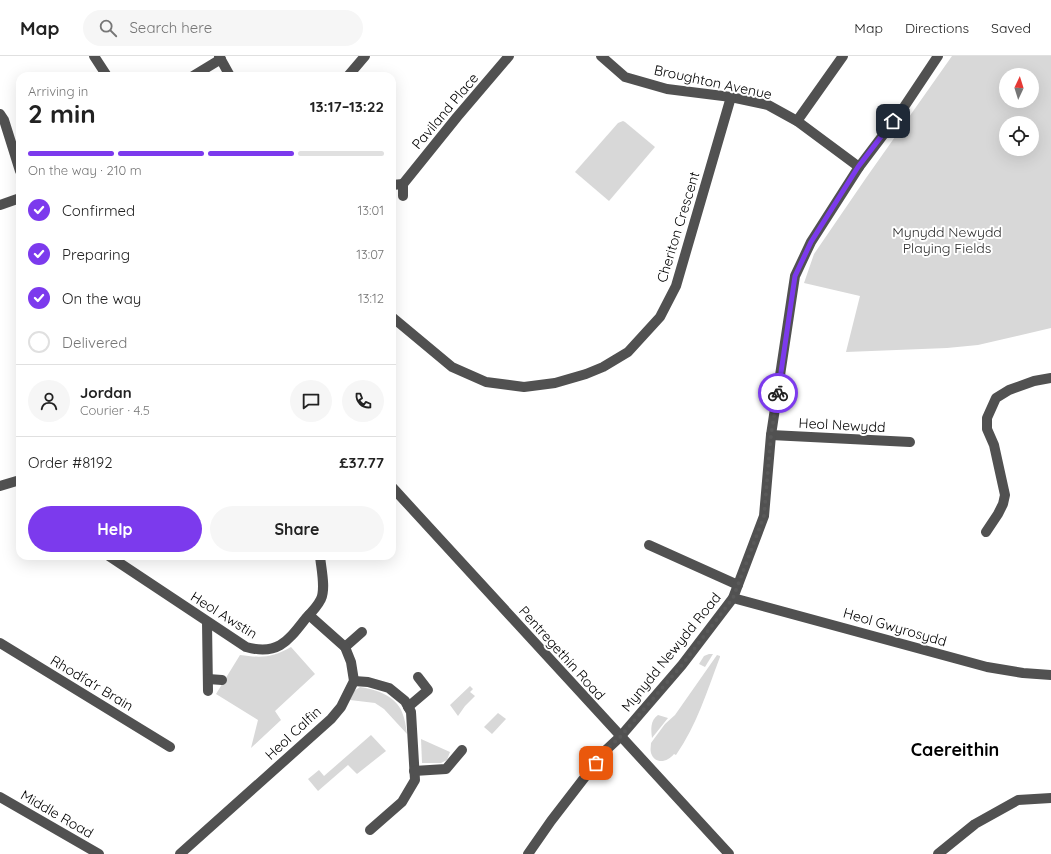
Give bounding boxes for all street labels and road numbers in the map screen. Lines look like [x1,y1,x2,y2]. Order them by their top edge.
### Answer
street label: Broughton Avenue [652,61,774,103]
street label: Paviland Place [408,69,482,153]
street label: Cheriton Crescent [653,169,704,285]
street label: Heol Newydd [798,414,886,436]
street label: Heol Awstin [187,587,261,643]
street label: Mynydd Newydd Road [617,589,725,715]
street label: Pentregethin Road [515,602,609,704]
street label: Heol Gwyrosydd [841,604,949,650]
street label: Rhodfa'r Brain [47,651,137,715]
street label: Heol Calfin [261,702,325,764]
street label: Middle Road [17,786,97,842]

